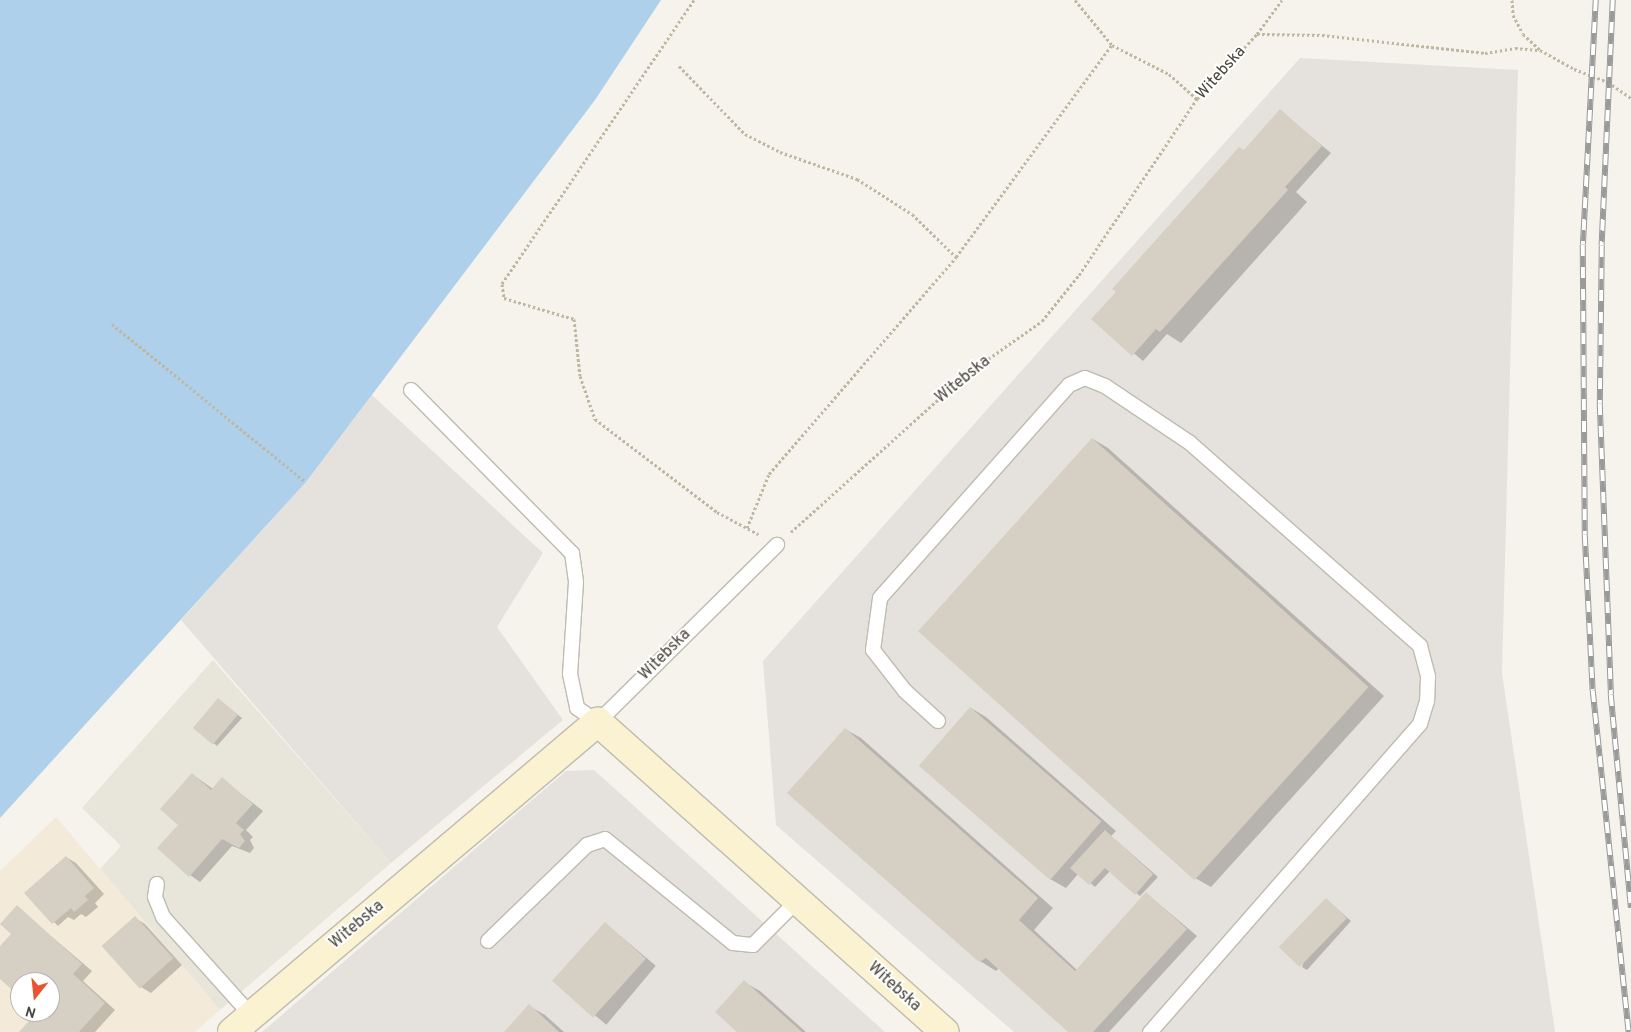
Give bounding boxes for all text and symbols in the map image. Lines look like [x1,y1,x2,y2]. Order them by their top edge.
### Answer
street label: Witebska [1192,42,1250,104]
street label: Witebska [932,352,994,408]
street label: Witebska [635,625,695,685]
street label: Witebska [326,897,388,953]
street label: Witebska [863,958,925,1016]
north arrow [10,972,60,1022]
text: N [24,1001,38,1020]

